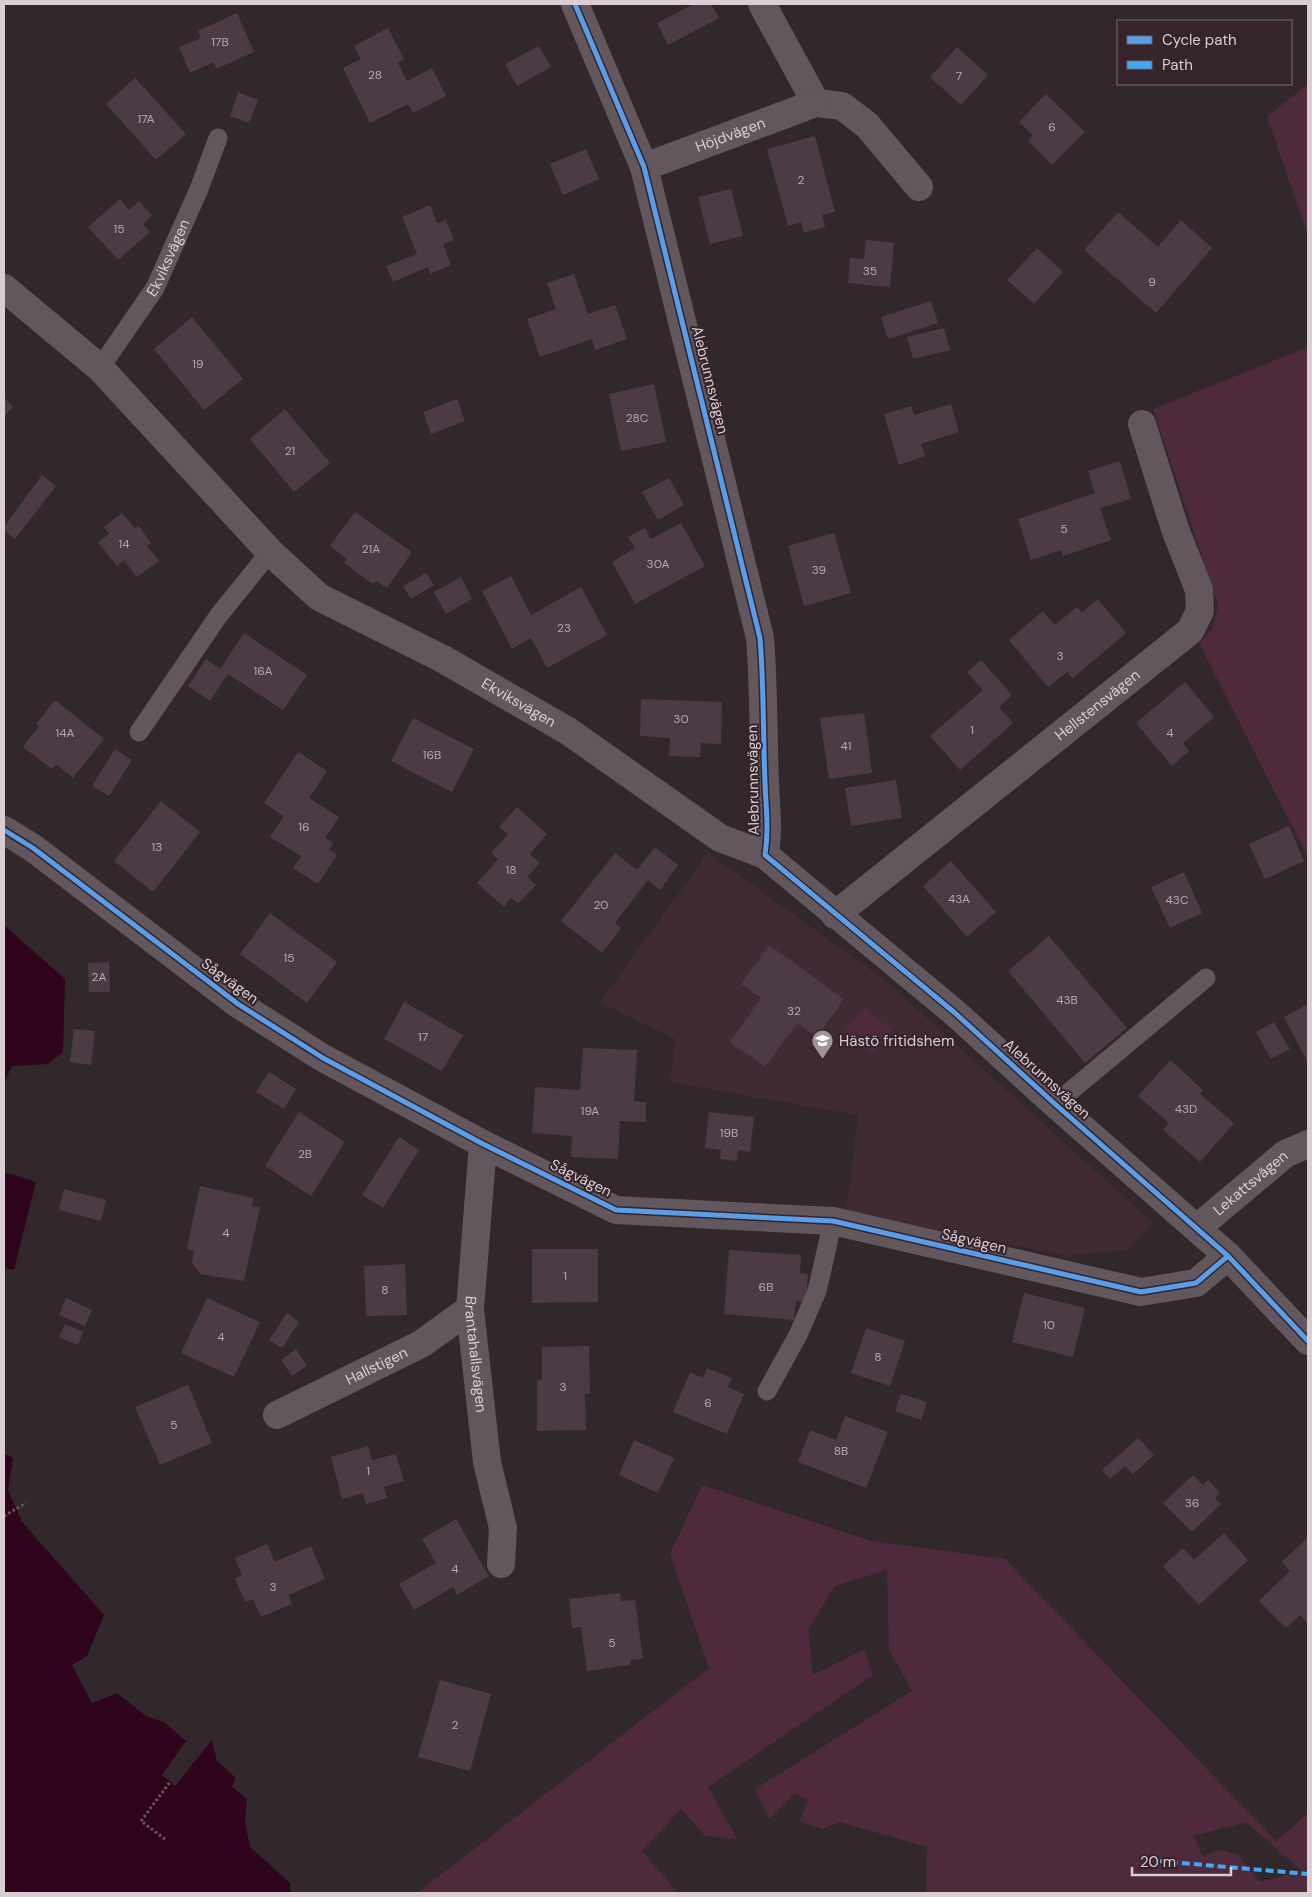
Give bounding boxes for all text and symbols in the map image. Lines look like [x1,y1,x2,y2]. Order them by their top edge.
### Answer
legend [1117,20,1292,85]
text: Cycle path [1162,30,1237,50]
house number: 17B [211,34,229,50]
text: Path [1162,55,1193,75]
house number: 28 [368,67,382,83]
house number: 7 [956,68,962,84]
house number: 17A [137,111,155,127]
street label: Höjdvägen [692,113,768,157]
house number: 6 [1048,119,1056,135]
house number: 2 [798,172,805,188]
street label: Ekviksvägen [142,216,194,301]
house number: 15 [113,221,125,237]
house number: 35 [863,263,877,279]
house number: 9 [1148,274,1156,290]
street label: Alebrunnsvägen [687,324,733,436]
house number: 19 [192,356,204,372]
house number: 28C [626,410,649,426]
house number: 21 [285,443,295,459]
house number: 5 [1060,521,1068,537]
house number: 14 [118,536,130,552]
house number: 21A [362,541,380,557]
house number: 30A [647,556,669,572]
house number: 39 [812,562,826,578]
house number: 23 [557,620,571,636]
house number: 3 [1056,648,1064,664]
house number: 16A [254,663,272,679]
street label: Hellstensvägen [1051,665,1144,745]
street label: Ekviksvägen [478,673,560,732]
house number: 30 [673,711,689,727]
house number: 1 [970,722,974,738]
house number: 14A [56,725,75,741]
street label: Alebrunnsvägen [742,725,764,835]
house number: 4 [1166,725,1174,741]
house number: 41 [840,738,852,754]
house number: 16B [423,747,441,763]
house number: 16 [298,819,310,835]
house number: 13 [152,839,162,855]
house number: 18 [505,862,517,878]
house number: 43A [948,891,970,907]
house number: 43C [1166,892,1189,908]
house number: 20 [593,897,609,913]
house number: 15 [283,950,295,966]
street label: Sågvägen [197,953,263,1009]
house number: 2A [92,969,106,985]
house number: 43B [1056,992,1078,1008]
house number: 32 [787,1003,801,1019]
house number: 17 [418,1029,428,1045]
school or university icon: Hästö fritidshem [811,1029,835,1060]
place label: Hästö fritidshem [839,1031,954,1051]
street label: Alebrunnsvägen [999,1035,1095,1123]
house number: 43D [1175,1101,1197,1117]
house number: 19A [581,1103,599,1119]
house number: 19B [720,1125,738,1141]
house number: 2B [298,1146,312,1162]
street label: Lekattsvägen [1209,1146,1292,1220]
street label: Sågvägen [547,1155,615,1201]
street label: Sågvägen [940,1224,1008,1258]
house number: 4 [222,1225,230,1241]
house number: 1 [563,1268,567,1284]
house number: 6B [759,1279,773,1295]
house number: 8 [381,1282,389,1298]
street label: Brantahallsvägen [460,1295,491,1413]
house number: 10 [1043,1317,1055,1333]
house number: 4 [217,1329,225,1345]
street label: Hallstigen [342,1342,411,1390]
house number: 8 [874,1349,882,1365]
house number: 3 [559,1379,567,1395]
house number: 6 [704,1395,712,1411]
house number: 5 [170,1417,178,1433]
house number: 8B [834,1443,848,1459]
house number: 1 [366,1463,370,1479]
house number: 36 [1185,1495,1199,1511]
house number: 4 [451,1561,459,1577]
house number: 3 [269,1579,277,1595]
house number: 5 [608,1635,616,1651]
house number: 2 [452,1717,459,1733]
scale bar [1132,1844,1231,1876]
text: 20 m [1140,1852,1176,1872]

